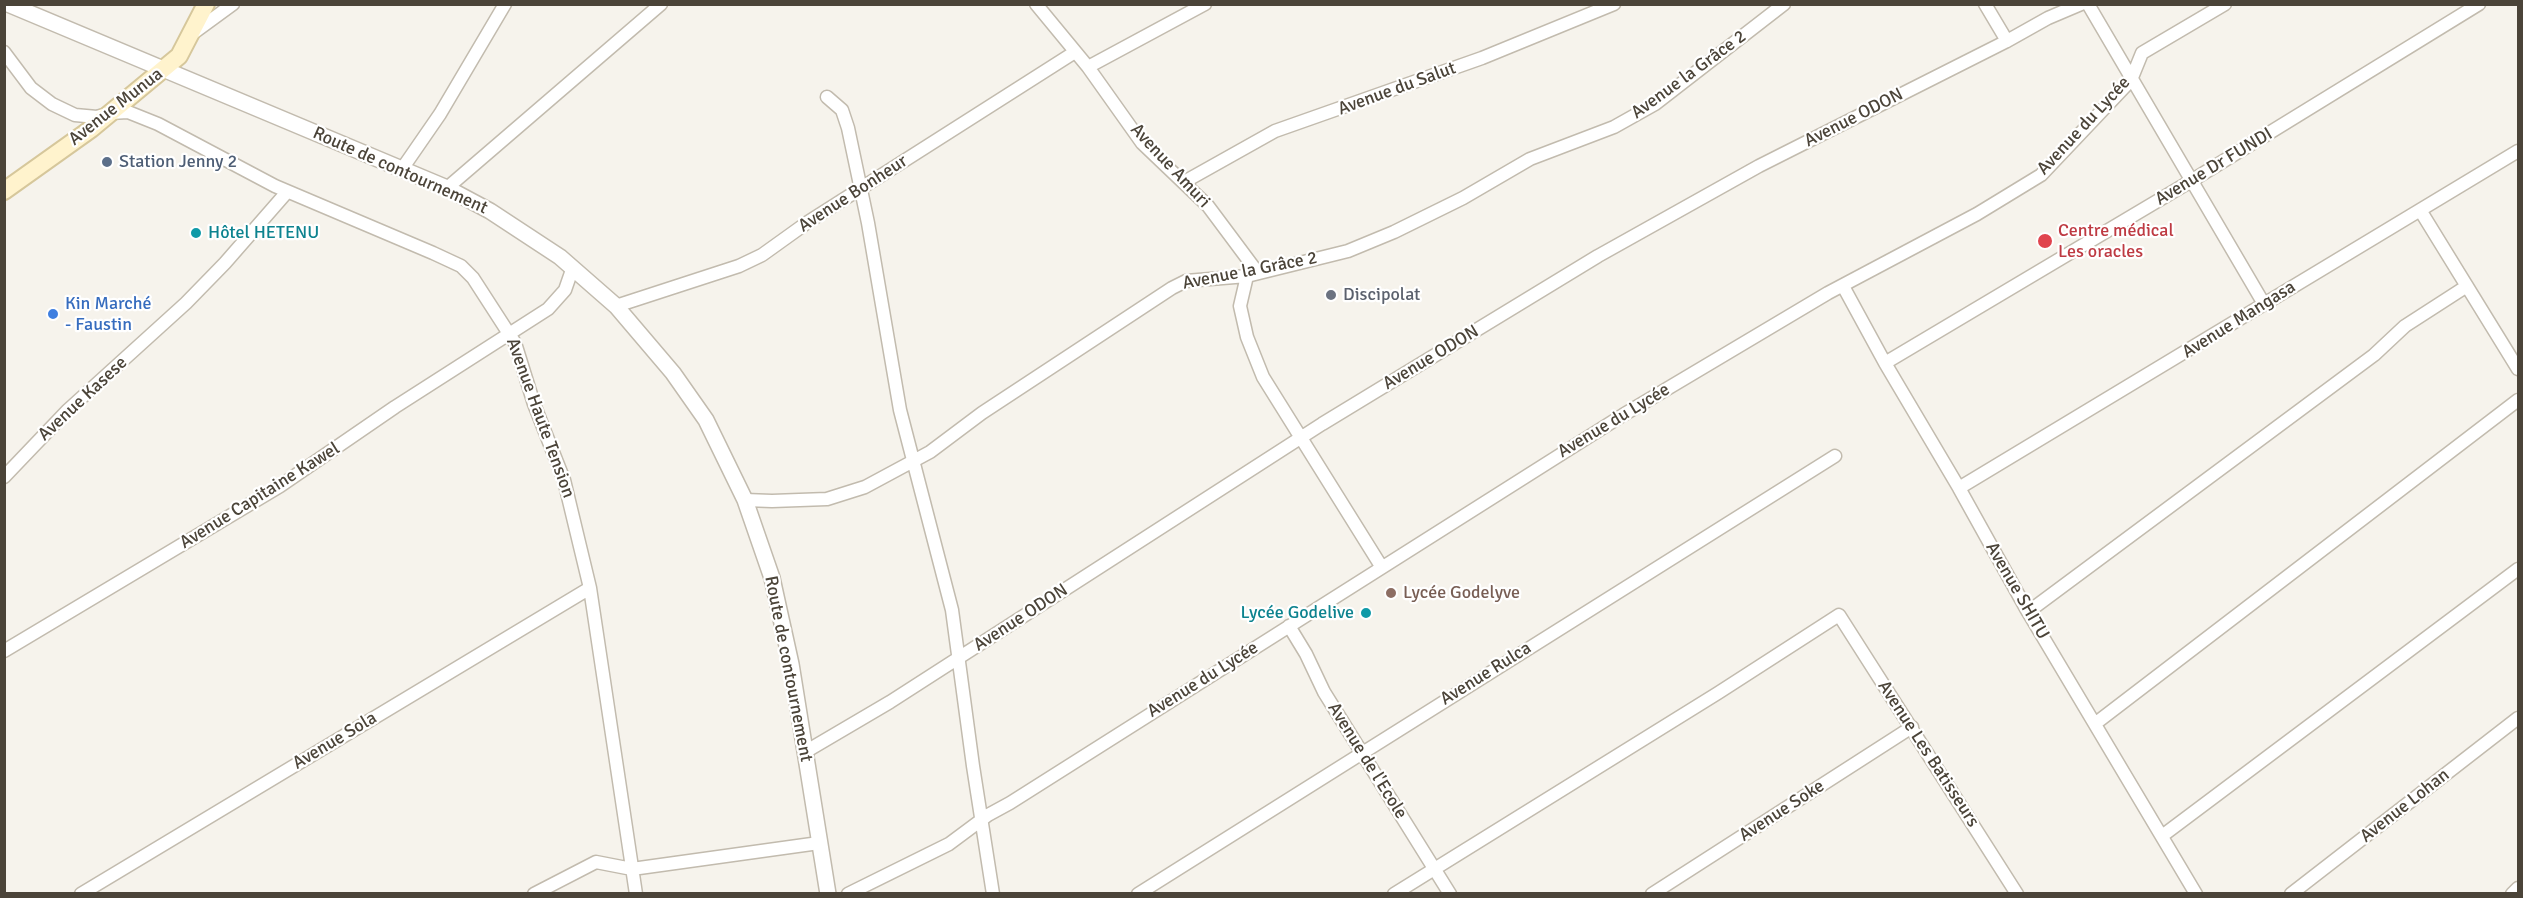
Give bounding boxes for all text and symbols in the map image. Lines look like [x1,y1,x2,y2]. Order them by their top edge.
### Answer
street label: Avenue la Grâce 2 [1627,26,1751,124]
street label: Avenue du Salut [1335,58,1459,120]
street label: Avenue Munua [65,64,167,150]
street label: Avenue du Lycée [2033,72,2135,180]
street label: Avenue ODON [1801,84,1907,152]
street label: Avenue Amuri [1126,119,1214,213]
street label: Route de contournement [309,123,491,219]
street label: Avenue Dr FUNDI [2151,123,2277,211]
place label: Station Jenny 2 [119,151,237,173]
street label: Avenue Bonheur [794,151,912,237]
marker: Station Jenny 2 [100,155,114,169]
place label: Centre médical Les oracles [2058,220,2174,262]
place label: Hôtel HETENU [208,222,319,244]
marker: Hôtel HETENU [189,226,203,240]
marker: Centre médical Les oracles [2036,232,2054,250]
street label: Avenue la Grâce 2 [1181,247,1319,295]
street label: Avenue Mangasa [2178,277,2300,363]
place label: Discipolat [1343,284,1420,306]
marker: Discipolat [1324,288,1338,302]
place label: Kin Marché - Faustin [65,293,152,336]
marker: Kin Marché - Faustin [46,307,60,321]
street label: Avenue ODON [1379,321,1483,395]
street label: Avenue Haute Tension [501,335,579,501]
street label: Avenue Kasese [34,352,132,446]
street label: Avenue du Lycée [1554,379,1674,463]
street label: Avenue Capitaine Kawel [176,438,344,554]
street label: Avenue SHITU [1981,539,2053,643]
street label: Route de contournement [759,574,817,764]
street label: Avenue ODON [970,580,1072,656]
place label: Lycée Godelyve [1403,582,1520,604]
marker: Lycée Godelyve [1384,586,1398,600]
place label: Lycée Godelive [1241,602,1354,624]
marker: Lycée Godelive [1359,606,1373,620]
street label: Avenue du Lycée [1144,637,1262,723]
street label: Avenue Rulca [1436,637,1536,711]
street label: Avenue Les Batisseurs [1873,677,1983,831]
street label: Avenue de l'Ecole [1323,699,1411,823]
street label: Avenue Sola [289,708,381,774]
street label: Avenue Lohan [2356,764,2454,848]
street label: Avenue Soke [1735,775,1829,847]

